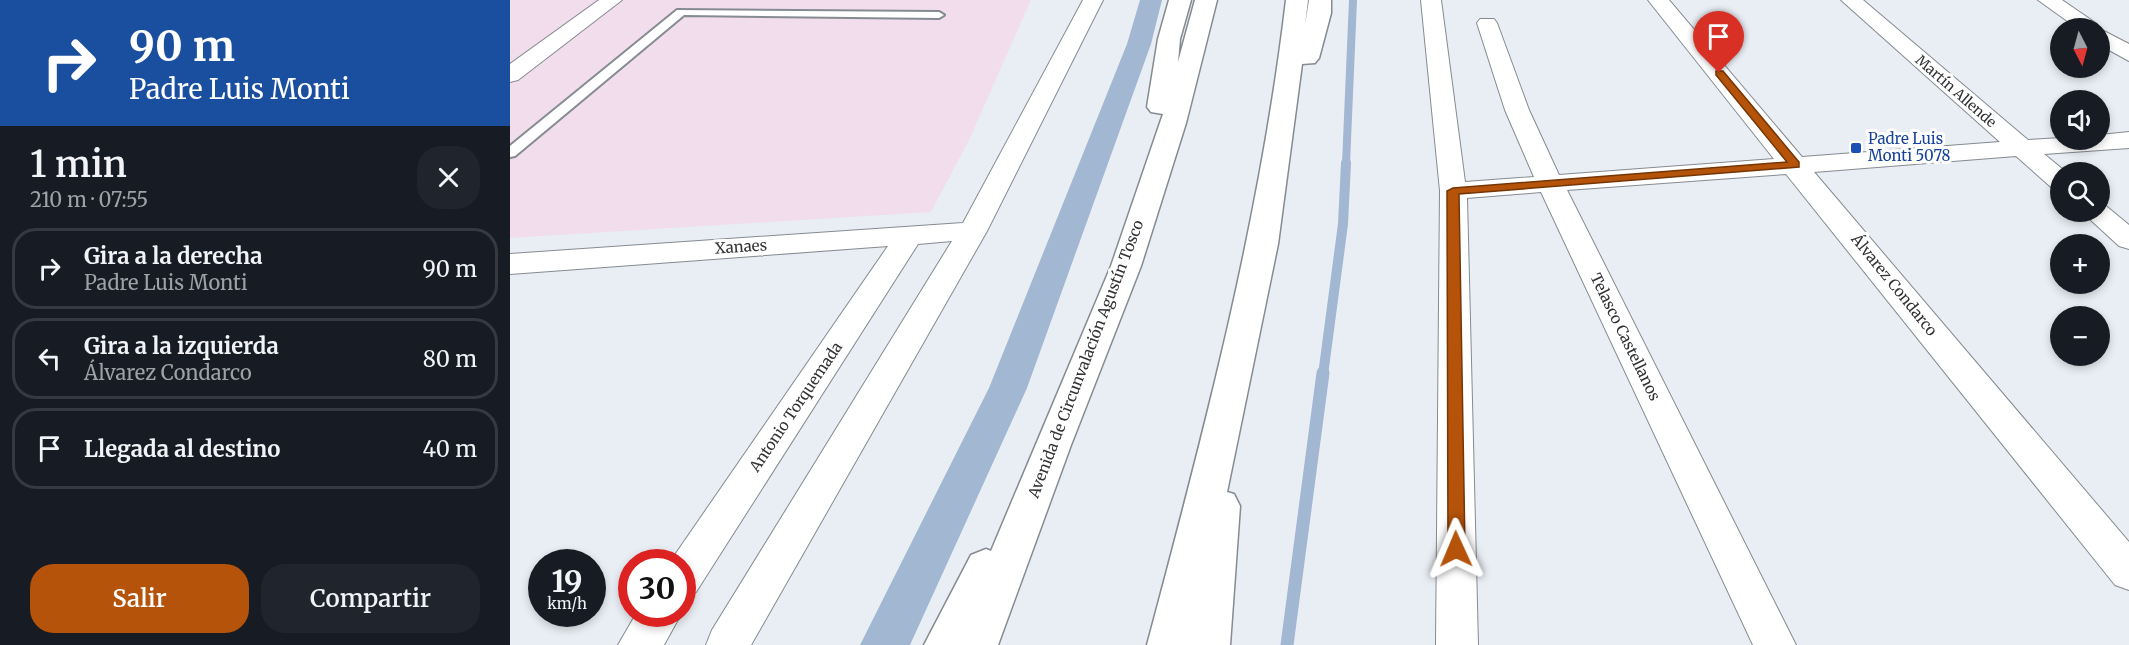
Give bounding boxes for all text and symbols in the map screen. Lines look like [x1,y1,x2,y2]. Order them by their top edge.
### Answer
pin [1693,11,1744,73]
north arrow [2050,18,2110,78]
map controls [2050,18,2110,366]
text: 90 m [129,20,235,72]
icon: arrive [1702,20,1735,53]
icon: right [30,24,108,102]
street label: Martín Allende [1912,51,2000,131]
text: Padre Luis Monti [129,72,350,106]
button: sound [2050,90,2110,150]
place label: Padre Luis Monti 5078 [1868,129,1951,165]
marker: Padre Luis Monti 5078 [1849,141,1863,155]
text: 1 min [30,142,127,187]
button: close [417,146,480,209]
button: search [2050,162,2110,222]
text: 210 m · 07:55 [30,187,148,212]
street label: Avenida de Circunvalación Agustín Tosco [1023,217,1148,501]
street label: Álvarez Condarco [1847,228,1942,340]
button: + [2050,234,2110,294]
street label: Xanaes [714,235,768,258]
text: Gira a la derecha [84,242,262,270]
icon: right [33,252,66,285]
text: 90 m [422,255,477,283]
text: Padre Luis Monti [84,270,247,295]
street label: Telasco Castellanos [1586,270,1665,404]
button: − [2050,306,2110,366]
text: Gira a la izquierda [84,332,279,360]
street label: Antonio Torquemada [744,338,846,476]
icon: left [33,342,66,375]
text: 80 m [423,345,477,373]
text: Álvarez Condarco [84,360,252,385]
icon: arrive [33,432,66,465]
text: Llegada al destino [84,435,280,463]
text: 40 m [422,435,477,463]
position arrow [1424,517,1488,581]
speed limit sign: 30 [618,549,696,627]
text: 19 [551,562,583,600]
button: Salir [30,564,249,633]
button: Compartir [261,564,480,633]
text: km/h [547,594,587,613]

